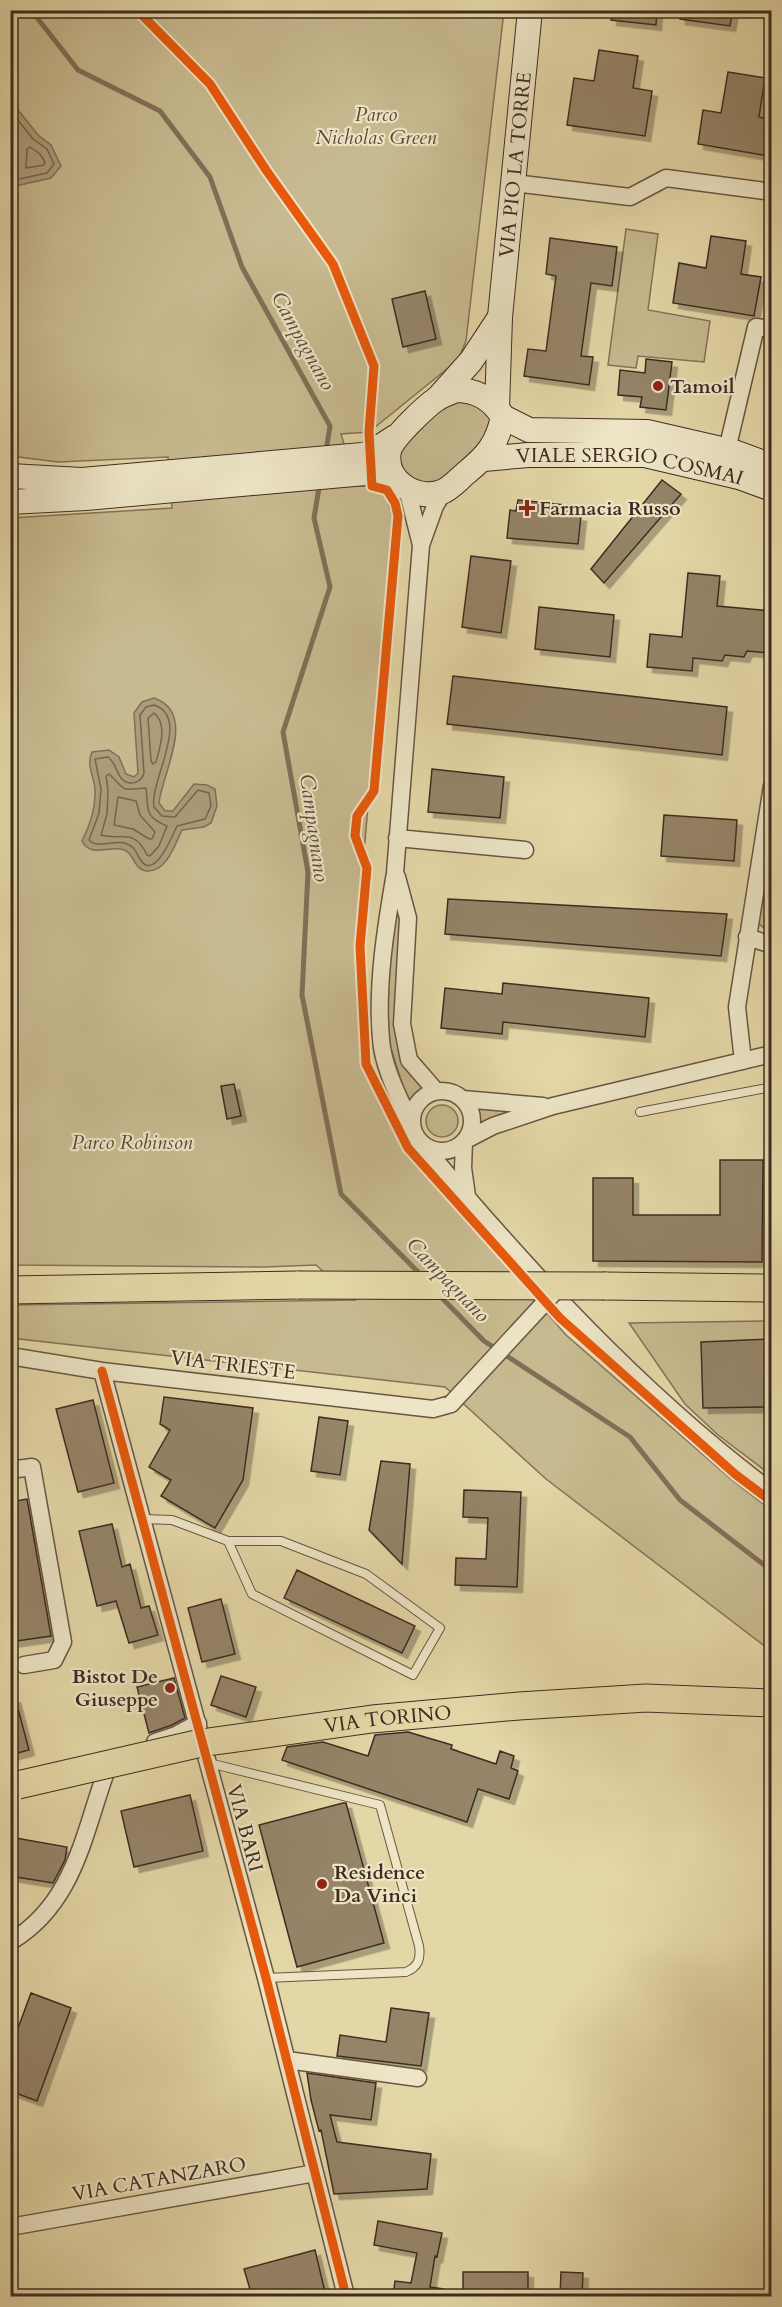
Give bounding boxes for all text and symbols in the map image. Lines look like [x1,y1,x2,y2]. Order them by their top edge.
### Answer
street label: VIA PIO LA TORRE [492,71,537,259]
park label: Parco Nicholas Green [315,101,437,151]
water label: Campagnano [264,286,342,396]
place label: Tamoil [670,373,735,400]
marker: Tamoil [651,379,665,393]
street label: VIALE SERGIO COSMAI [515,441,747,491]
place label: Farmacia Russo [539,495,681,522]
marker: Farmacia Russo [520,501,534,515]
water label: Campagnano [292,772,336,884]
park label: Parco Robinson [71,1129,193,1156]
water label: Campagnano [400,1231,496,1329]
street label: VIA TRIESTE [169,1344,297,1386]
place label: Bistot De Giuseppe [72,1663,158,1713]
marker: Bistot De Giuseppe [163,1681,177,1695]
street label: VIA TORINO [322,1699,453,1739]
street label: VIA BARI [220,1781,270,1875]
place label: Residence Da Vinci [334,1859,425,1909]
marker: Residence Da Vinci [315,1877,329,1891]
street label: VIA CATANZARO [70,2150,248,2208]

